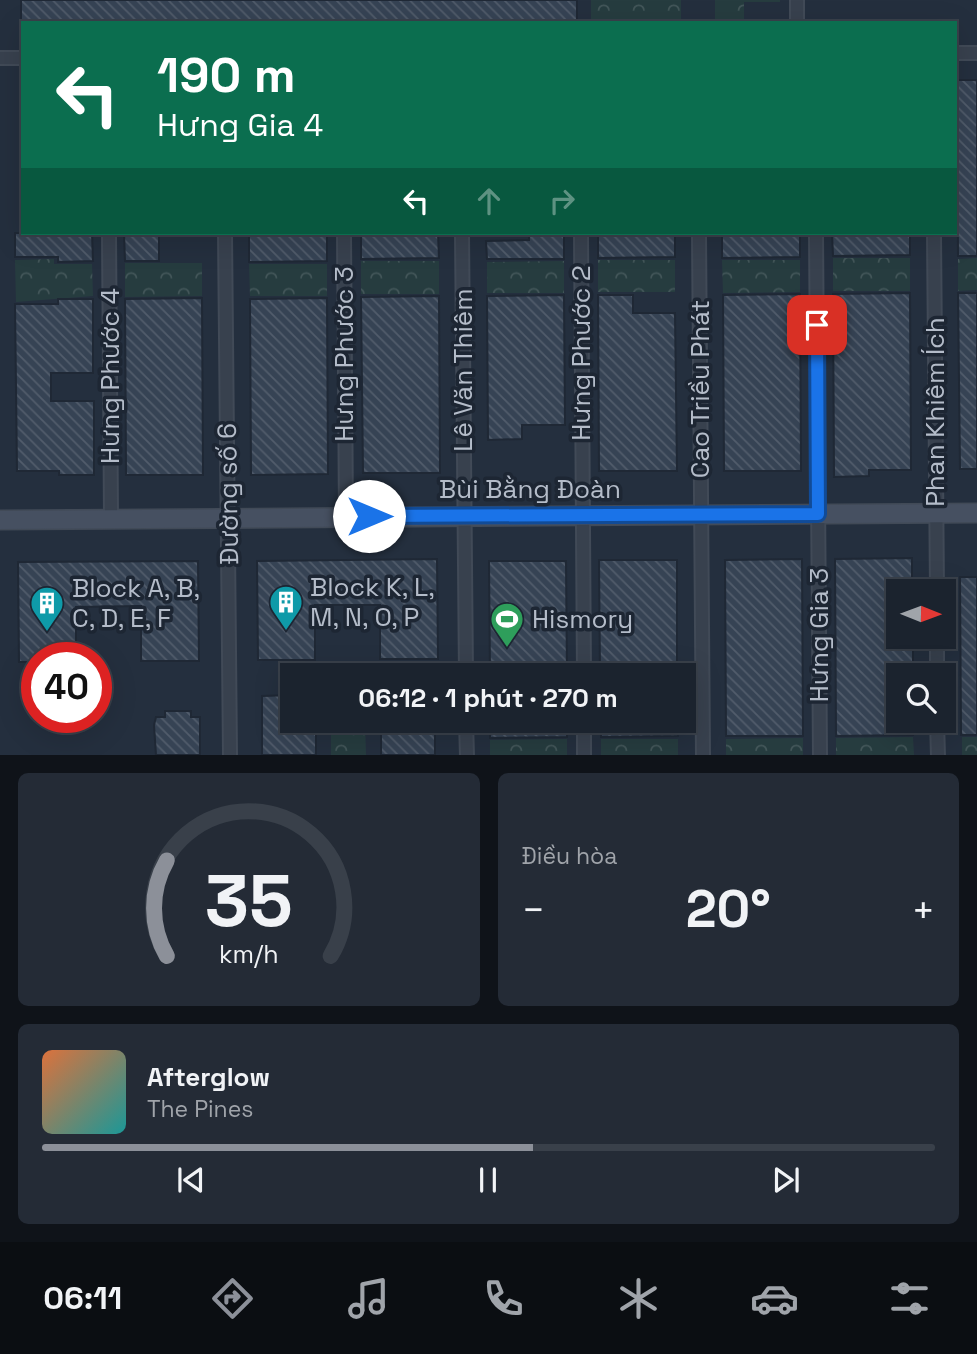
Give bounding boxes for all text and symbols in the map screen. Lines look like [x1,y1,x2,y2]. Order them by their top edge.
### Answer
text: 190 m [157,44,295,106]
icon: left [42,49,133,140]
text: Hưng Gia 4 [157,105,323,145]
icon: left [397,182,435,220]
icon: ahead [470,182,508,220]
icon: right [543,182,581,220]
street label: Hưng Phước 2 [564,265,598,441]
street label: Hưng Phước 3 [327,266,361,442]
street label: Hưng Phước 4 [93,288,127,464]
street label: Lê Văn Thiêm [446,288,480,452]
pin [787,295,847,355]
street label: Cao Triều Phát [683,300,717,478]
icon: arrive [798,306,836,344]
street label: Phan Khiêm Ích [918,317,952,507]
street label: Đường số 6 [210,423,246,565]
street label: Bùi Bằng Đoàn [439,472,621,506]
position arrow [332,479,406,553]
street label: Hưng Gia 3 [802,568,836,702]
place label: Block K, L, M, N, O, P [310,570,435,634]
place label: Block A, B, C, D, E, F [72,571,200,635]
north arrow [886,579,956,649]
map controls [886,579,956,733]
building icon: Block K, L, M, N, O, P [267,583,305,632]
building icon: Block A, B, C, D, E, F [28,584,66,633]
sports icon: Hismory [488,600,526,649]
place label: Hismory [532,602,633,636]
speed limit sign: 40 [21,642,112,733]
button: search [886,663,956,733]
text: 06:12 · 1 phút · 270 m [358,681,618,715]
text: Điều hòa [522,841,618,871]
text: 35 [205,854,293,947]
text: 20° [686,876,771,942]
text: − [522,886,545,934]
text: + [911,886,935,934]
text: km/h [219,937,279,969]
text: Afterglow [147,1060,270,1094]
text: The Pines [147,1094,253,1124]
icon: previous [172,1161,210,1199]
icon: pause [469,1161,507,1199]
icon: next [767,1161,805,1199]
icon: directions [208,1274,257,1323]
icon: music [344,1274,393,1323]
icon: phone [479,1274,528,1323]
icon: climate [614,1274,663,1323]
icon: car [750,1274,799,1323]
icon: filters [885,1274,934,1323]
text: 06:11 [43,1278,122,1318]

